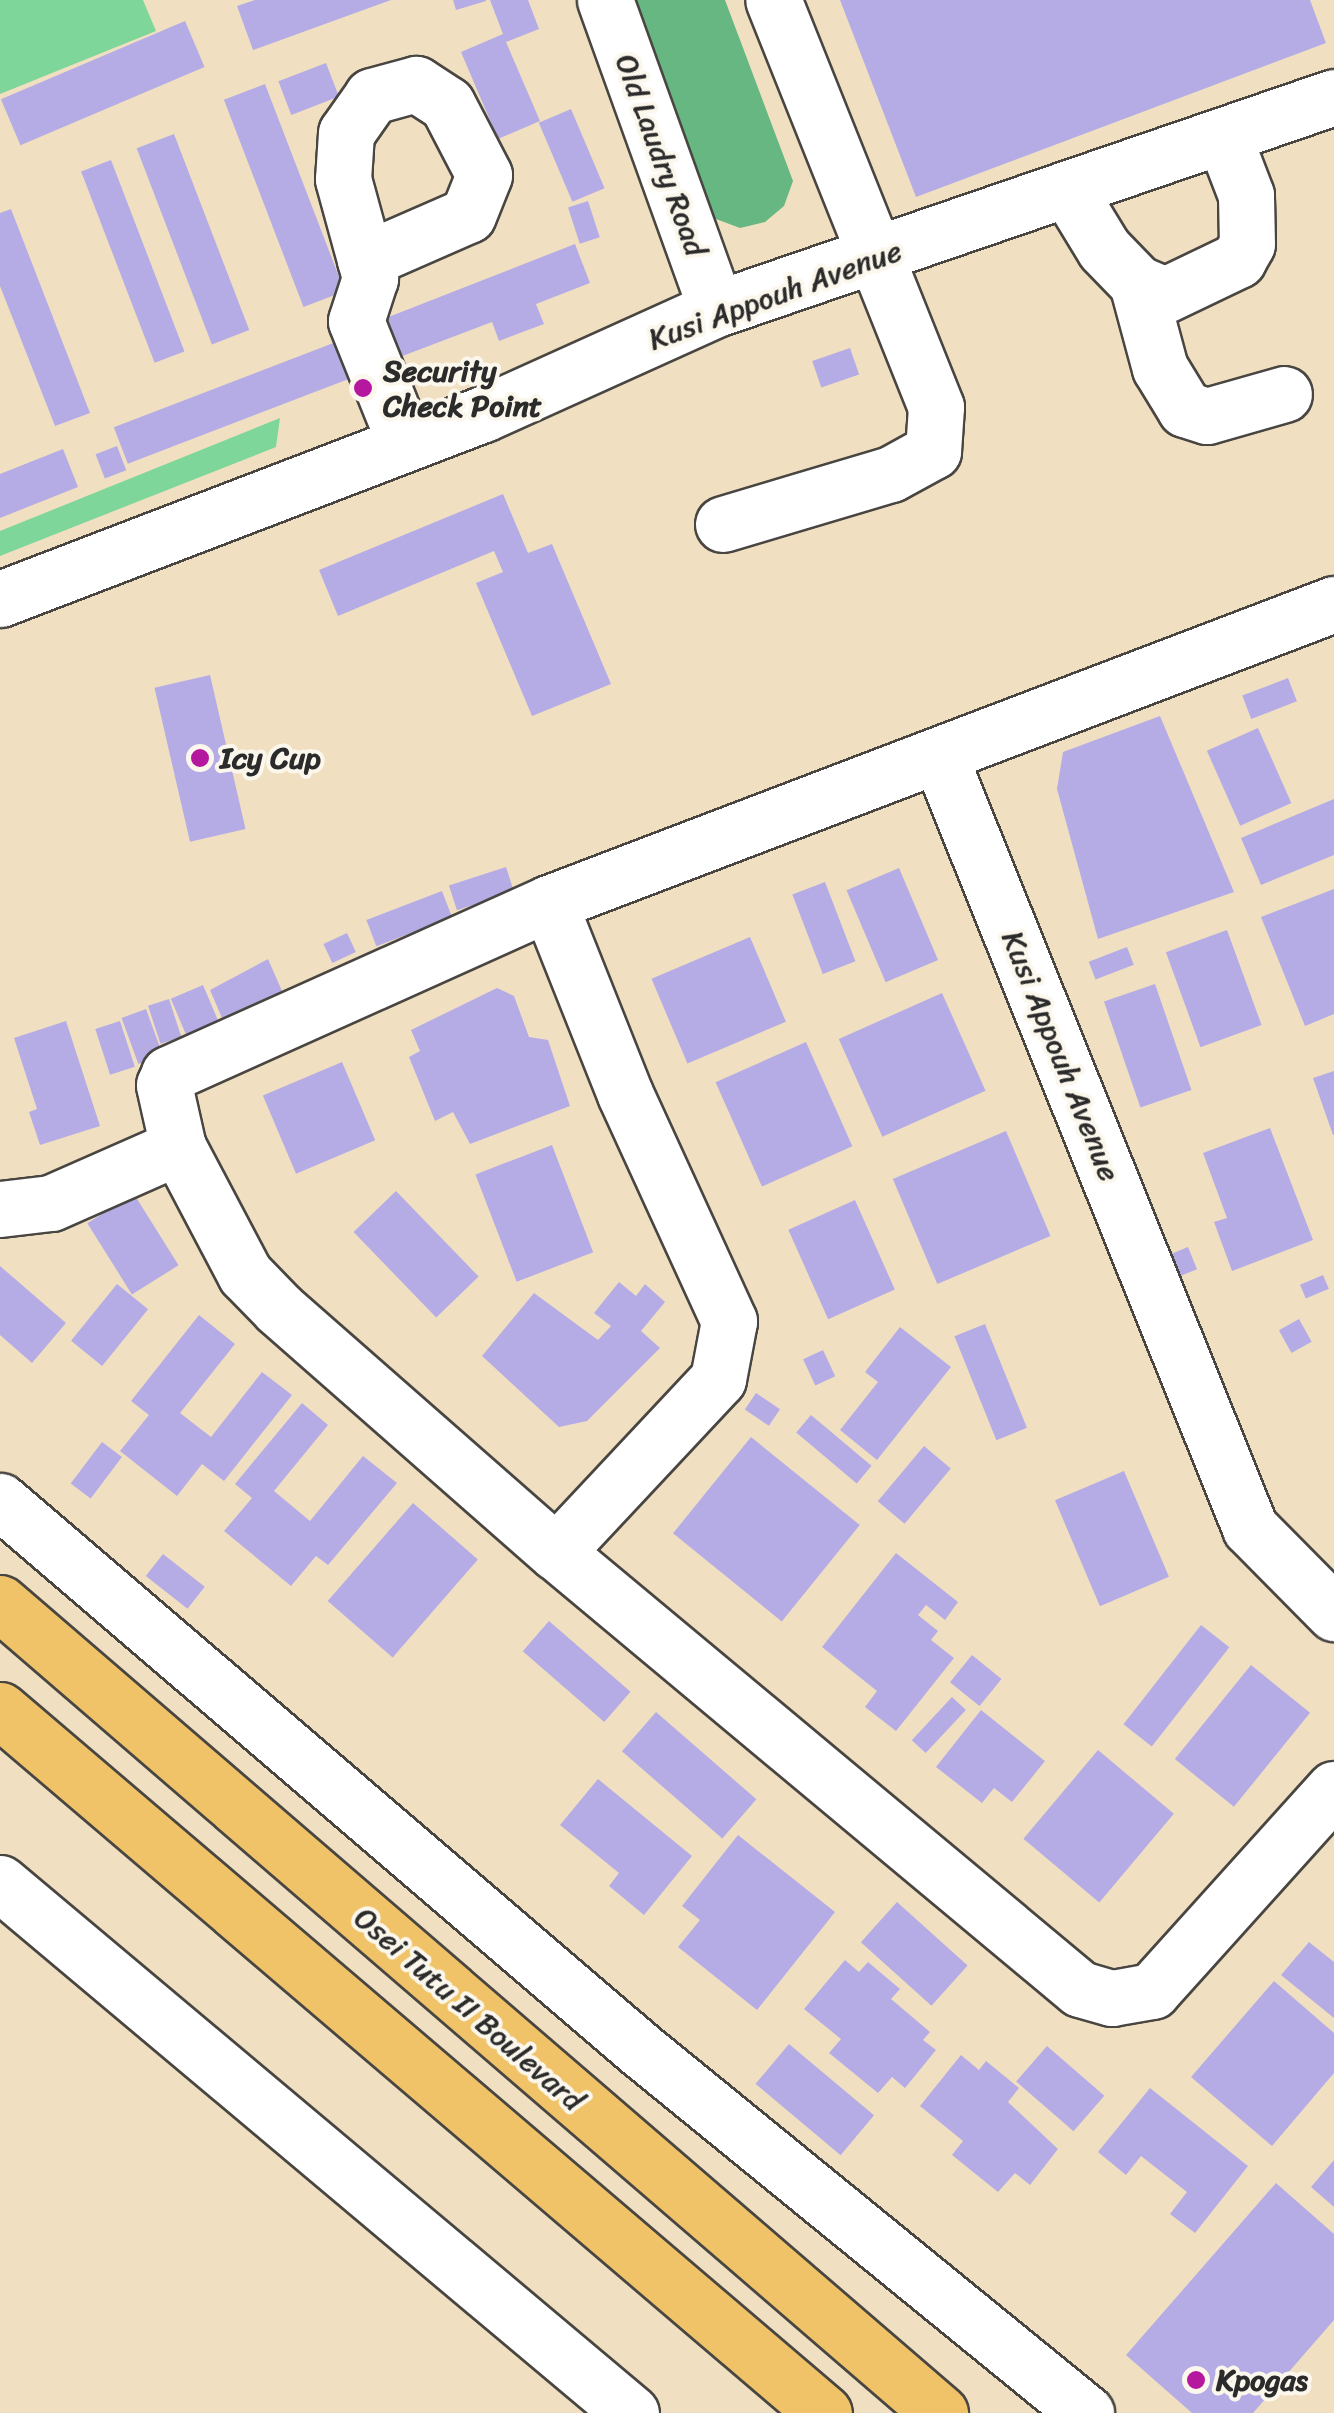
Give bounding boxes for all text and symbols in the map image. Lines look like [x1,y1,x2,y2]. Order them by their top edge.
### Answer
street label: Old Laudry Road [608,49,714,261]
street label: Kusi Appouh Avenue [644,233,906,357]
place label: Security Check Point [383,353,543,424]
marker: Security Check Point [352,377,374,399]
place label: Icy Cup [220,740,321,776]
marker: Icy Cup [189,747,211,769]
street label: Kusi Appouh Avenue [994,926,1128,1186]
street label: Osei Tutu II Boulevard [347,1900,591,2118]
place label: Kpogas [1216,2362,1308,2398]
marker: Kpogas [1185,2369,1207,2391]

